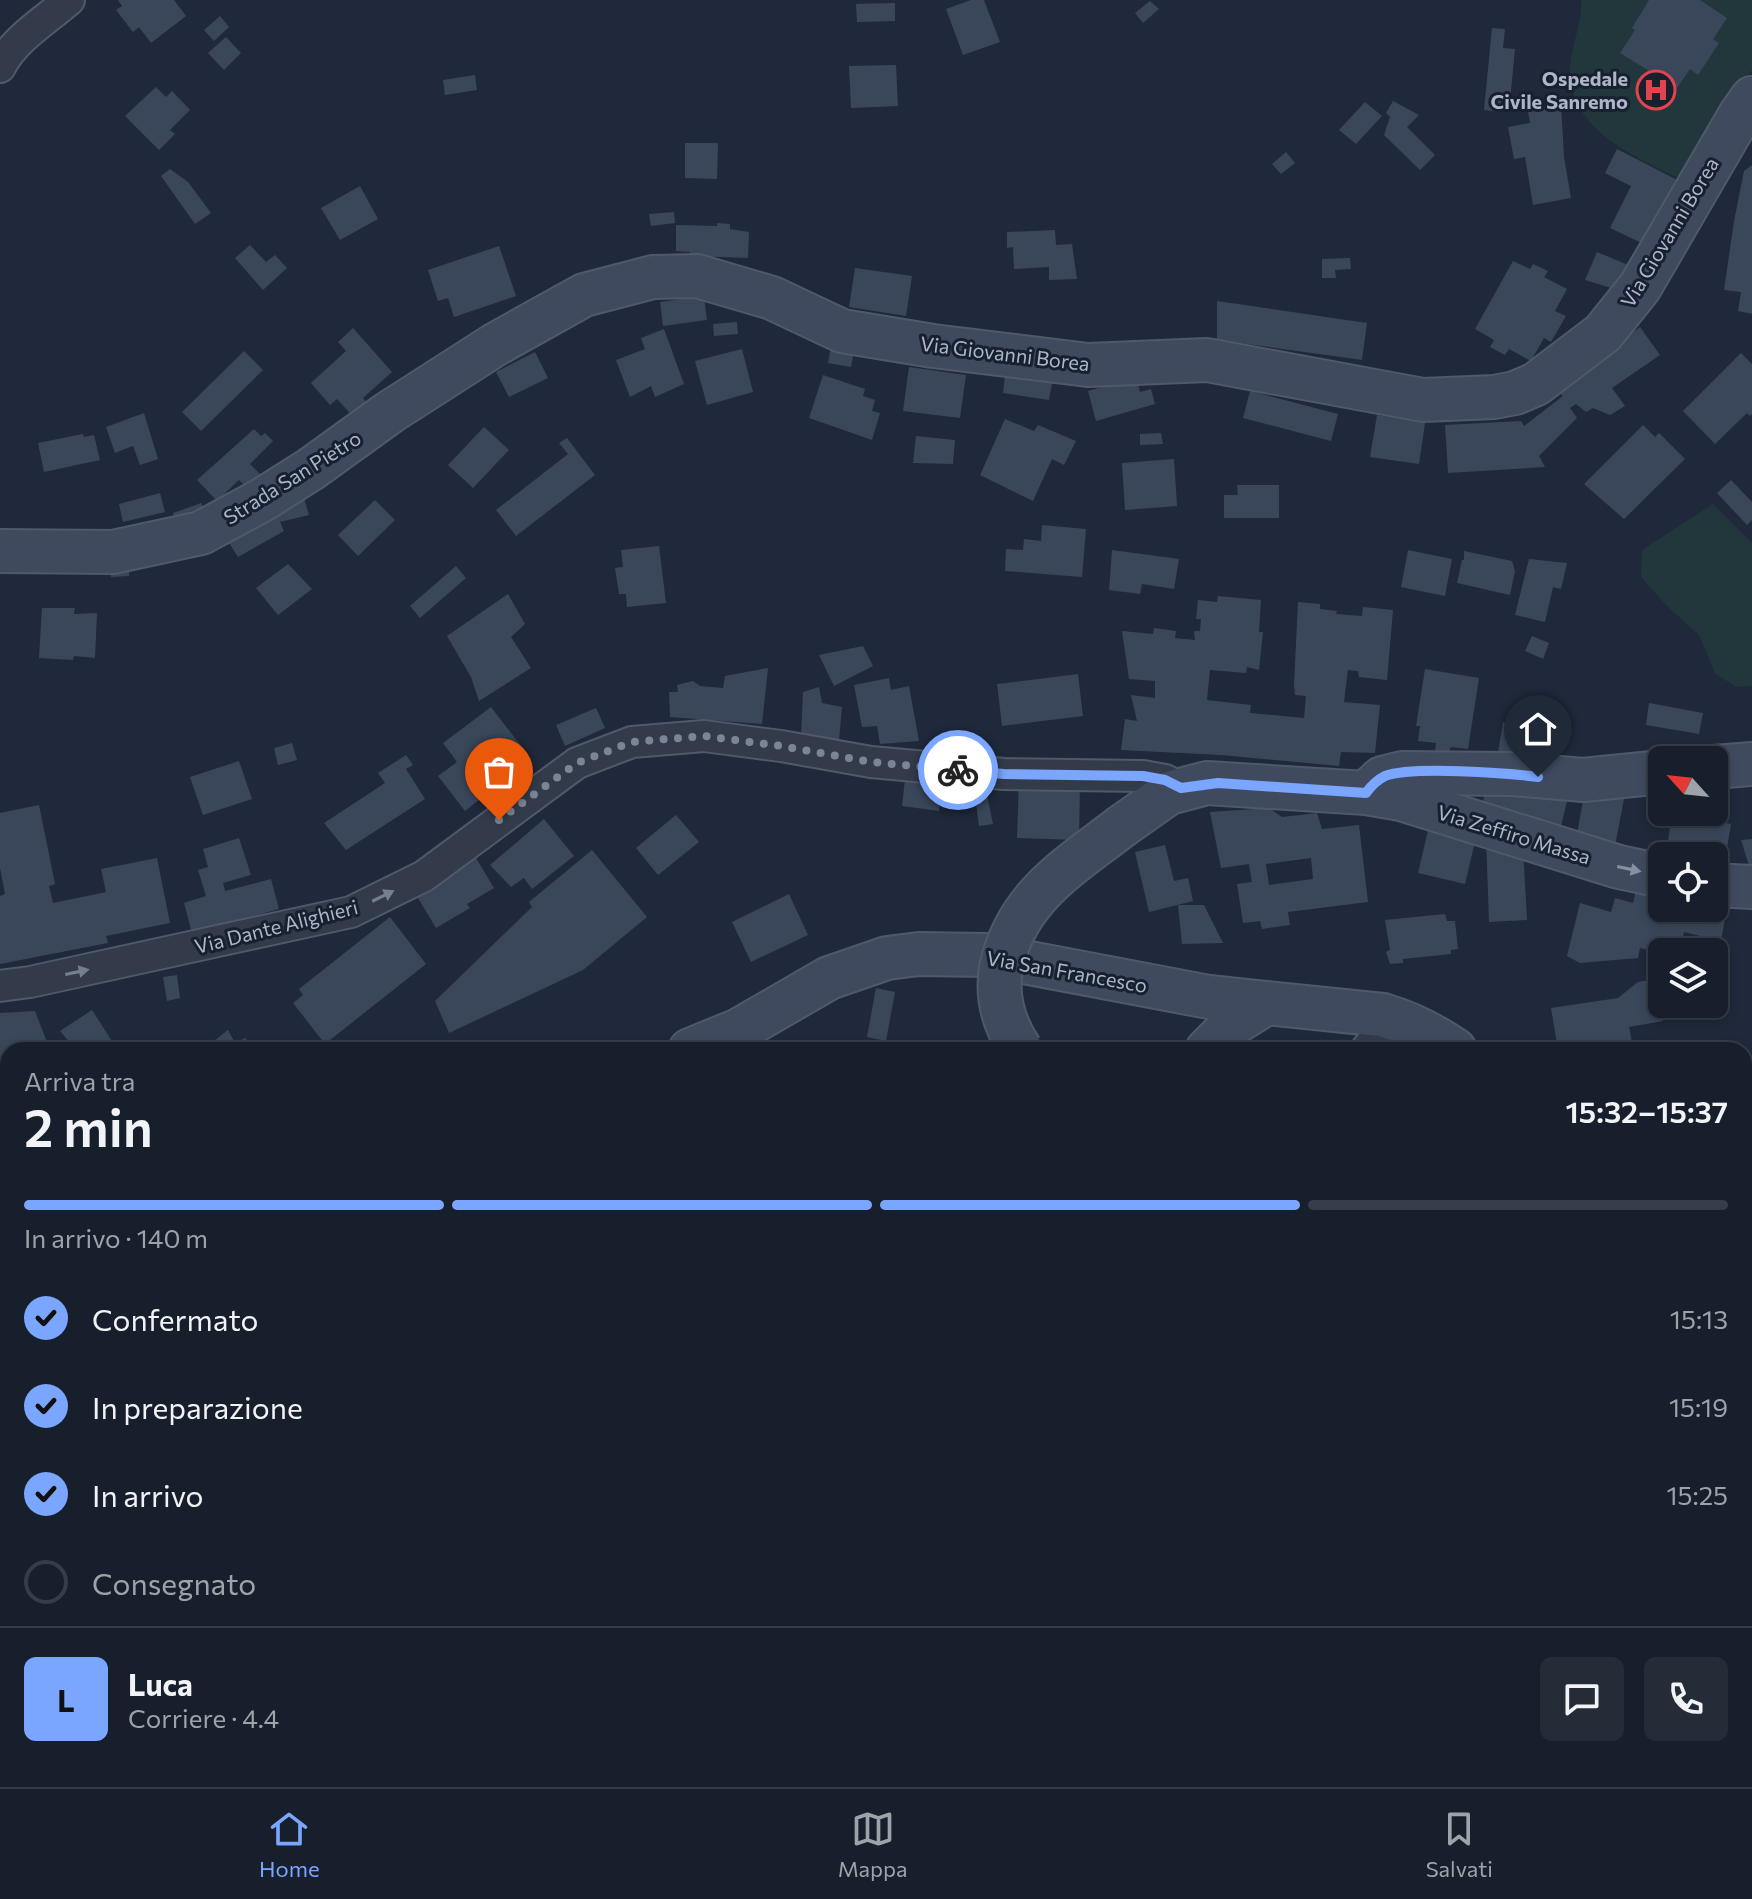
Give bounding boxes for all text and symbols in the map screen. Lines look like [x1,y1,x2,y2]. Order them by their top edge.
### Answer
place label: Ospedale Civile Sanremo [1491,66,1628,113]
hospital icon: Ospedale Civile Sanremo [1635,69,1677,111]
street label: Via Giovanni Borea [1615,153,1723,311]
street label: Via Giovanni Borea [919,331,1091,375]
street label: Strada San Pietro [219,425,365,529]
pin [1504,695,1572,777]
icon: home [1516,707,1560,751]
courier [918,730,998,810]
pin [465,738,533,820]
north arrow [1648,746,1728,826]
map controls [1648,746,1728,1018]
icon: bike [936,748,980,792]
icon: bag [477,750,521,794]
street label: Via Zeffiro Massa [1434,799,1594,869]
button: locate [1648,842,1728,922]
one-way arrow [1617,863,1642,876]
one-way arrow [371,889,394,903]
street label: Via Dante Alighieri [192,894,360,958]
button: layers [1648,938,1728,1018]
street label: Via San Francesco [985,945,1149,997]
one-way arrow [64,965,89,978]
text: Arriva tra [24,1065,135,1096]
text: 15:32–15:37 [1566,1092,1728,1129]
text: 2 min [24,1094,153,1158]
text: In arrivo · 140 m [24,1222,208,1253]
icon: check [24,1296,68,1340]
text: Confermato [92,1300,258,1337]
text: 15:13 [1670,1303,1728,1334]
icon: check [24,1384,68,1428]
text: In preparazione [92,1388,303,1425]
text: 15:19 [1669,1391,1728,1422]
icon: check [24,1472,68,1516]
text: In arrivo [92,1476,203,1513]
text: 15:25 [1666,1479,1728,1510]
text: Consegnato [92,1564,256,1601]
button: chat [1540,1657,1624,1741]
button: phone [1644,1657,1728,1741]
text: Luca [128,1665,193,1702]
text: L [57,1681,75,1718]
text: Corriere · 4.4 [128,1702,279,1733]
tab: Home [259,1807,320,1882]
tab: Mappa [838,1807,908,1882]
tab: Salvati [1426,1807,1493,1882]

